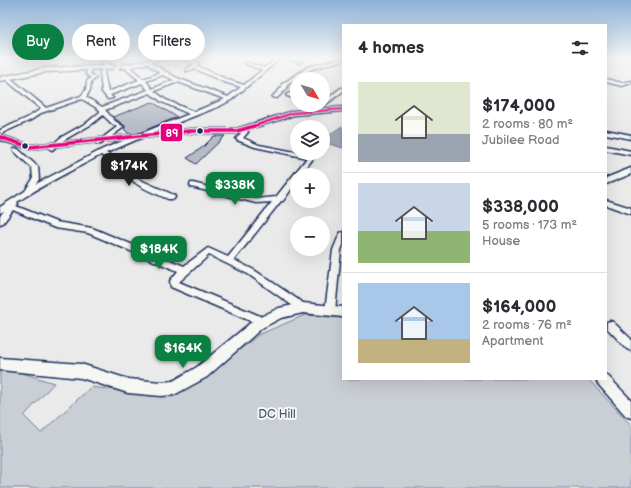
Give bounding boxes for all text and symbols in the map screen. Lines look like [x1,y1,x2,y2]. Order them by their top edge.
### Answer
chip: Buy [12,24,64,60]
chip: Rent [72,24,130,60]
chip: Filters [138,24,205,60]
icon: filters [569,37,591,59]
text: 4 homes [358,38,424,58]
north arrow [290,72,330,112]
map controls [290,72,330,256]
text: $174,000 [482,96,555,116]
icon: home [390,98,438,146]
text: 2 rooms · 80 m² [482,116,573,132]
button: layers [290,120,330,160]
line badge: 89 [160,123,183,142]
unlabelled marker [195,126,205,136]
text: 89 [165,127,179,140]
text: Jubilee Road [482,132,560,148]
unlabelled marker [20,141,30,151]
pin: $174K [101,153,157,187]
text: $174K [110,158,148,174]
button: + [290,168,330,208]
pin: $338K [207,172,263,206]
text: $338K [215,177,255,193]
text: $338,000 [482,197,559,217]
icon: home [390,199,438,247]
button: − [290,216,330,256]
text: 5 rooms · 173 m² [482,217,577,233]
text: House [482,233,520,249]
pin: $184K [131,236,187,270]
text: $184K [140,241,178,257]
text: $164,000 [482,297,556,317]
icon: home [390,299,438,347]
text: 2 rooms · 76 m² [482,317,572,333]
text: Apartment [482,333,543,349]
pin: $164K [155,335,211,369]
text: $164K [164,340,202,356]
park label: DC Hill [258,407,296,422]

